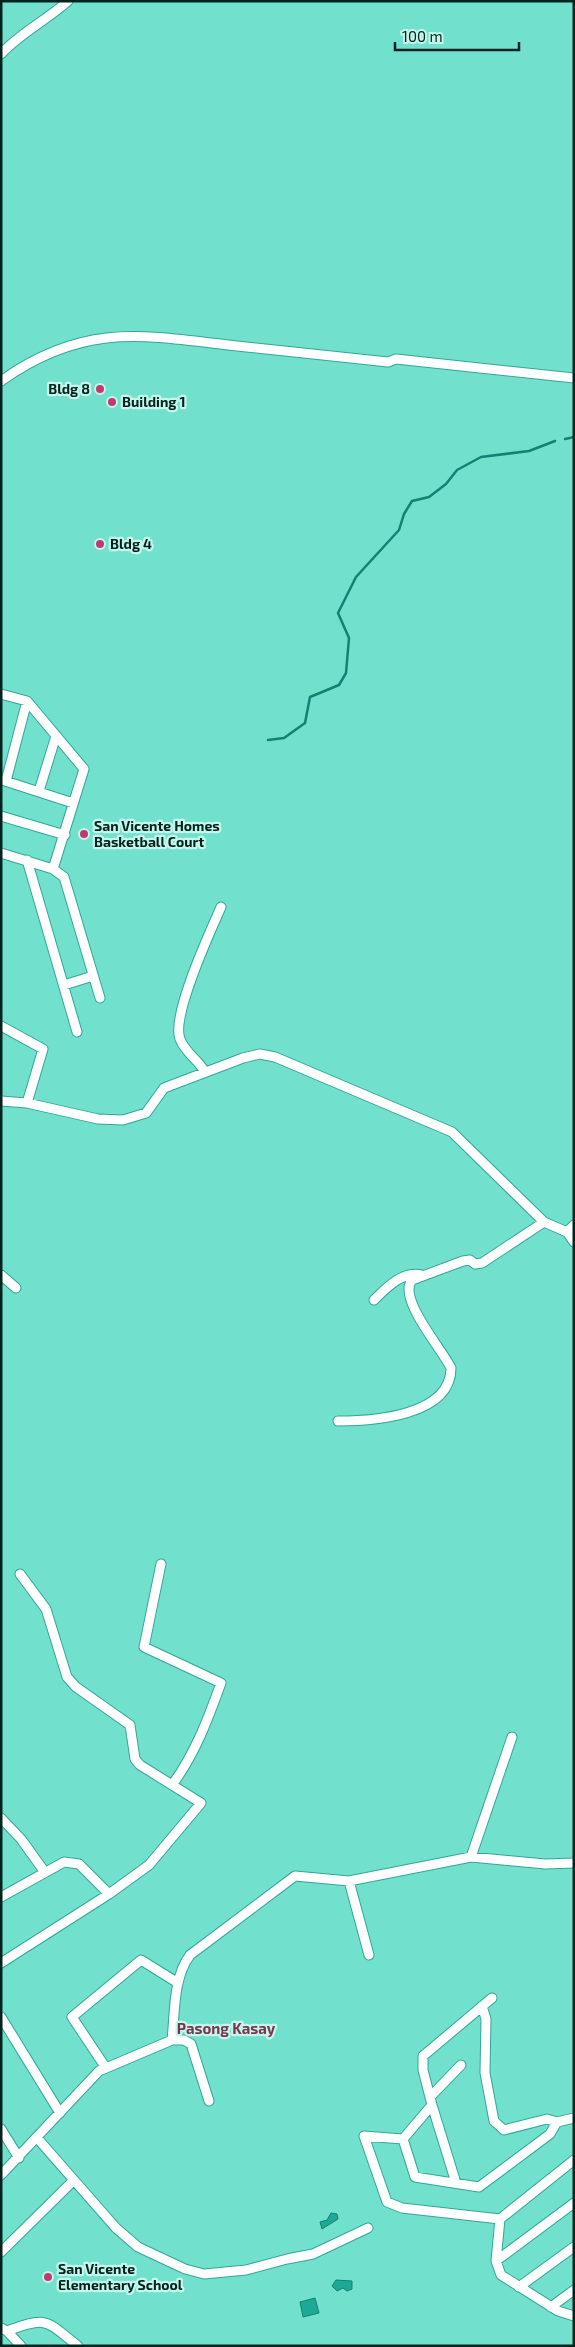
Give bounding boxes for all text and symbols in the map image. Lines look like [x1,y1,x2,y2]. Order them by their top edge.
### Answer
scale bar [395,20,519,52]
text: 100 m [402,27,443,45]
place label: Bldg 8 [48,380,90,397]
marker: Bldg 8 [94,383,106,395]
place label: Building 1 [122,393,186,410]
marker: Building 1 [106,396,118,408]
place label: Bldg 4 [110,535,152,552]
marker: Bldg 4 [94,538,106,550]
place label: San Vicente Homes Basketball Court [94,817,220,850]
marker: San Vicente Homes Basketball Court [78,828,90,840]
district label: Pasong Kasay [177,2019,276,2038]
place label: San Vicente Elementary School [58,2260,183,2293]
marker: San Vicente Elementary School [42,2271,54,2283]

